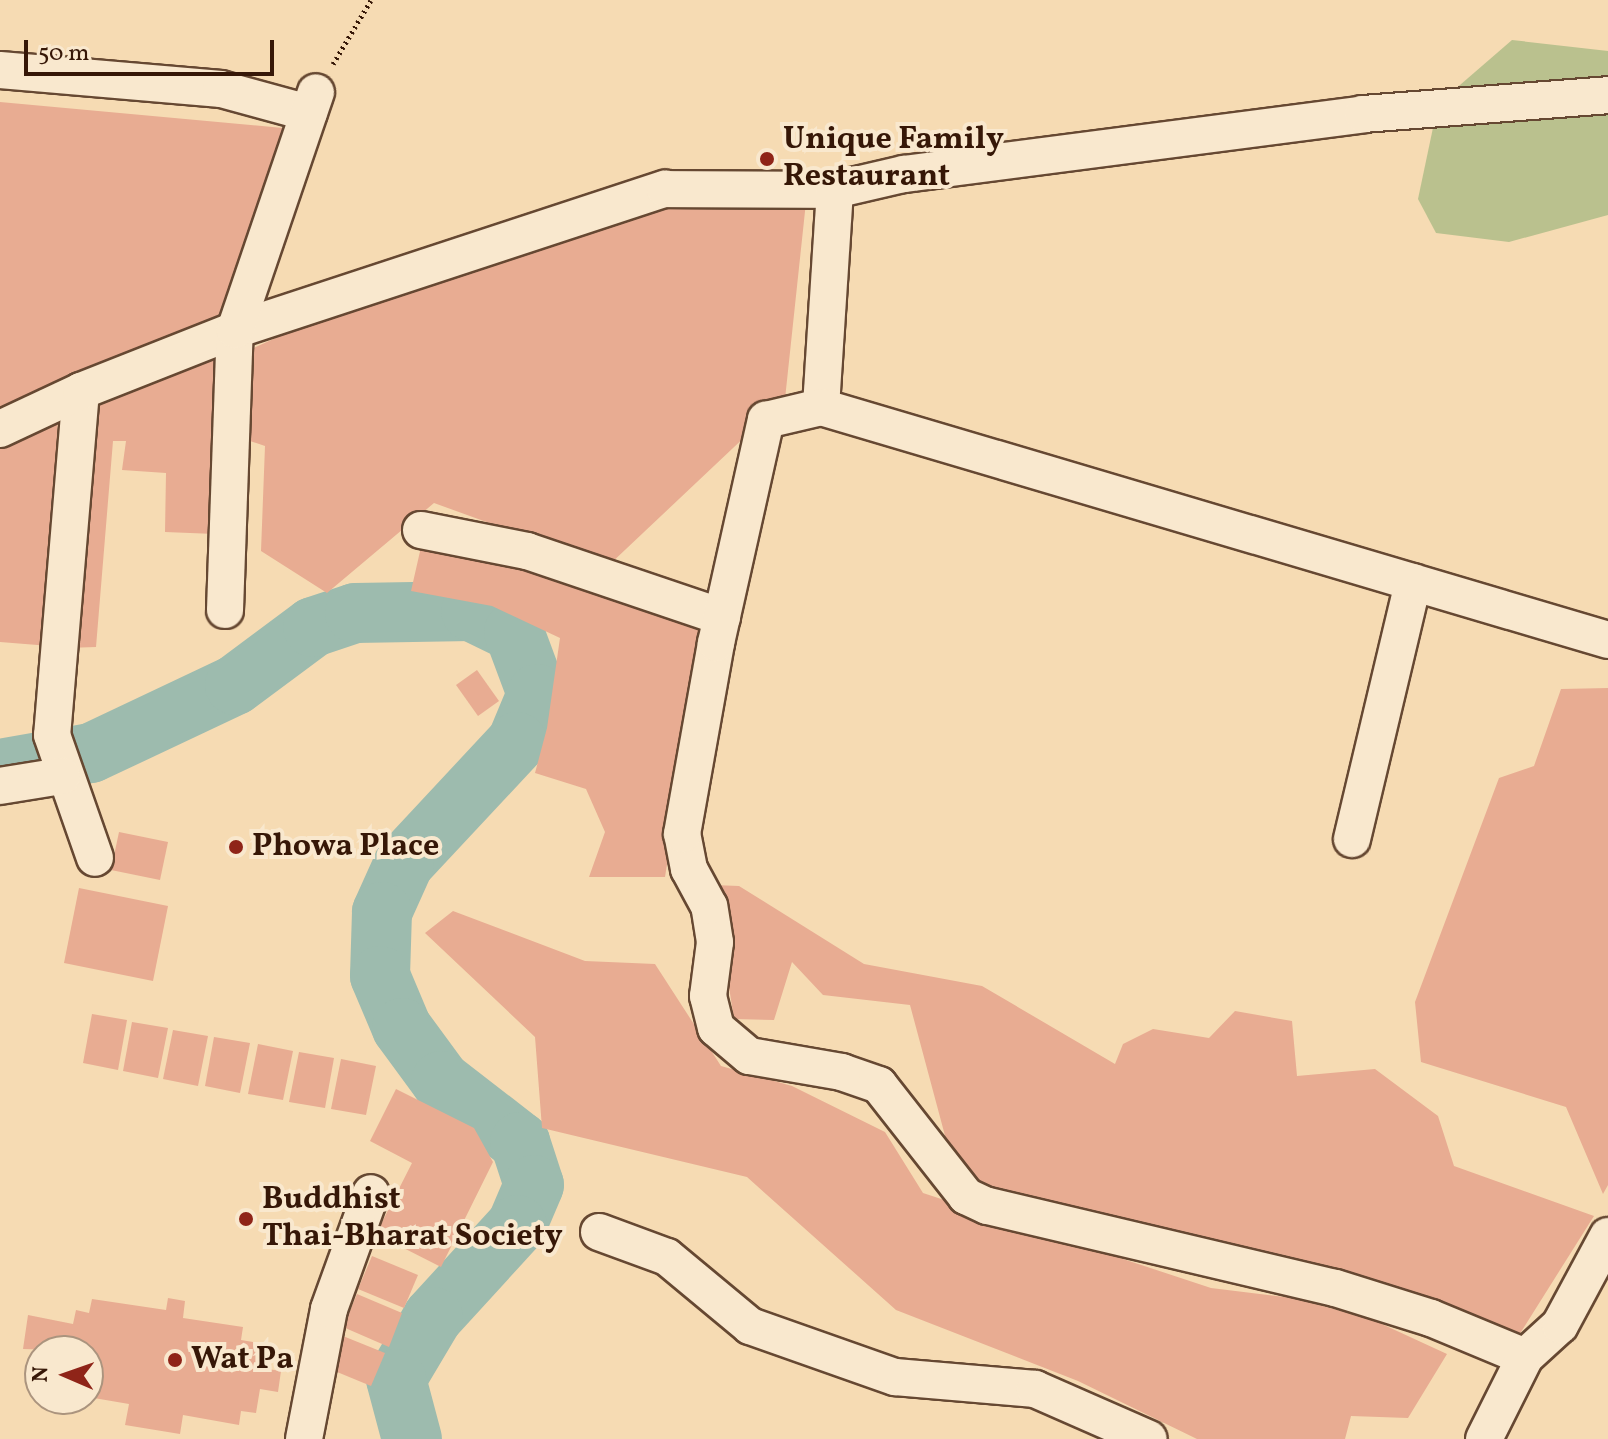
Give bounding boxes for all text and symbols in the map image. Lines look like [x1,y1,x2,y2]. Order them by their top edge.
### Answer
scale bar [28,24,278,74]
text: 50 m [38,37,90,71]
place label: Unique Family Restaurant [783,122,1004,197]
marker: Unique Family Restaurant [758,150,776,168]
place label: Phowa Place [252,828,439,866]
marker: Phowa Place [227,838,245,856]
place label: Buddhist Thai-Bharat Society [262,1182,563,1257]
marker: Buddhist Thai-Bharat Society [237,1210,255,1228]
north arrow [24,1335,104,1415]
place label: Wat Pa [191,1341,294,1379]
marker: Wat Pa [166,1351,184,1369]
text: N [26,1366,57,1383]

